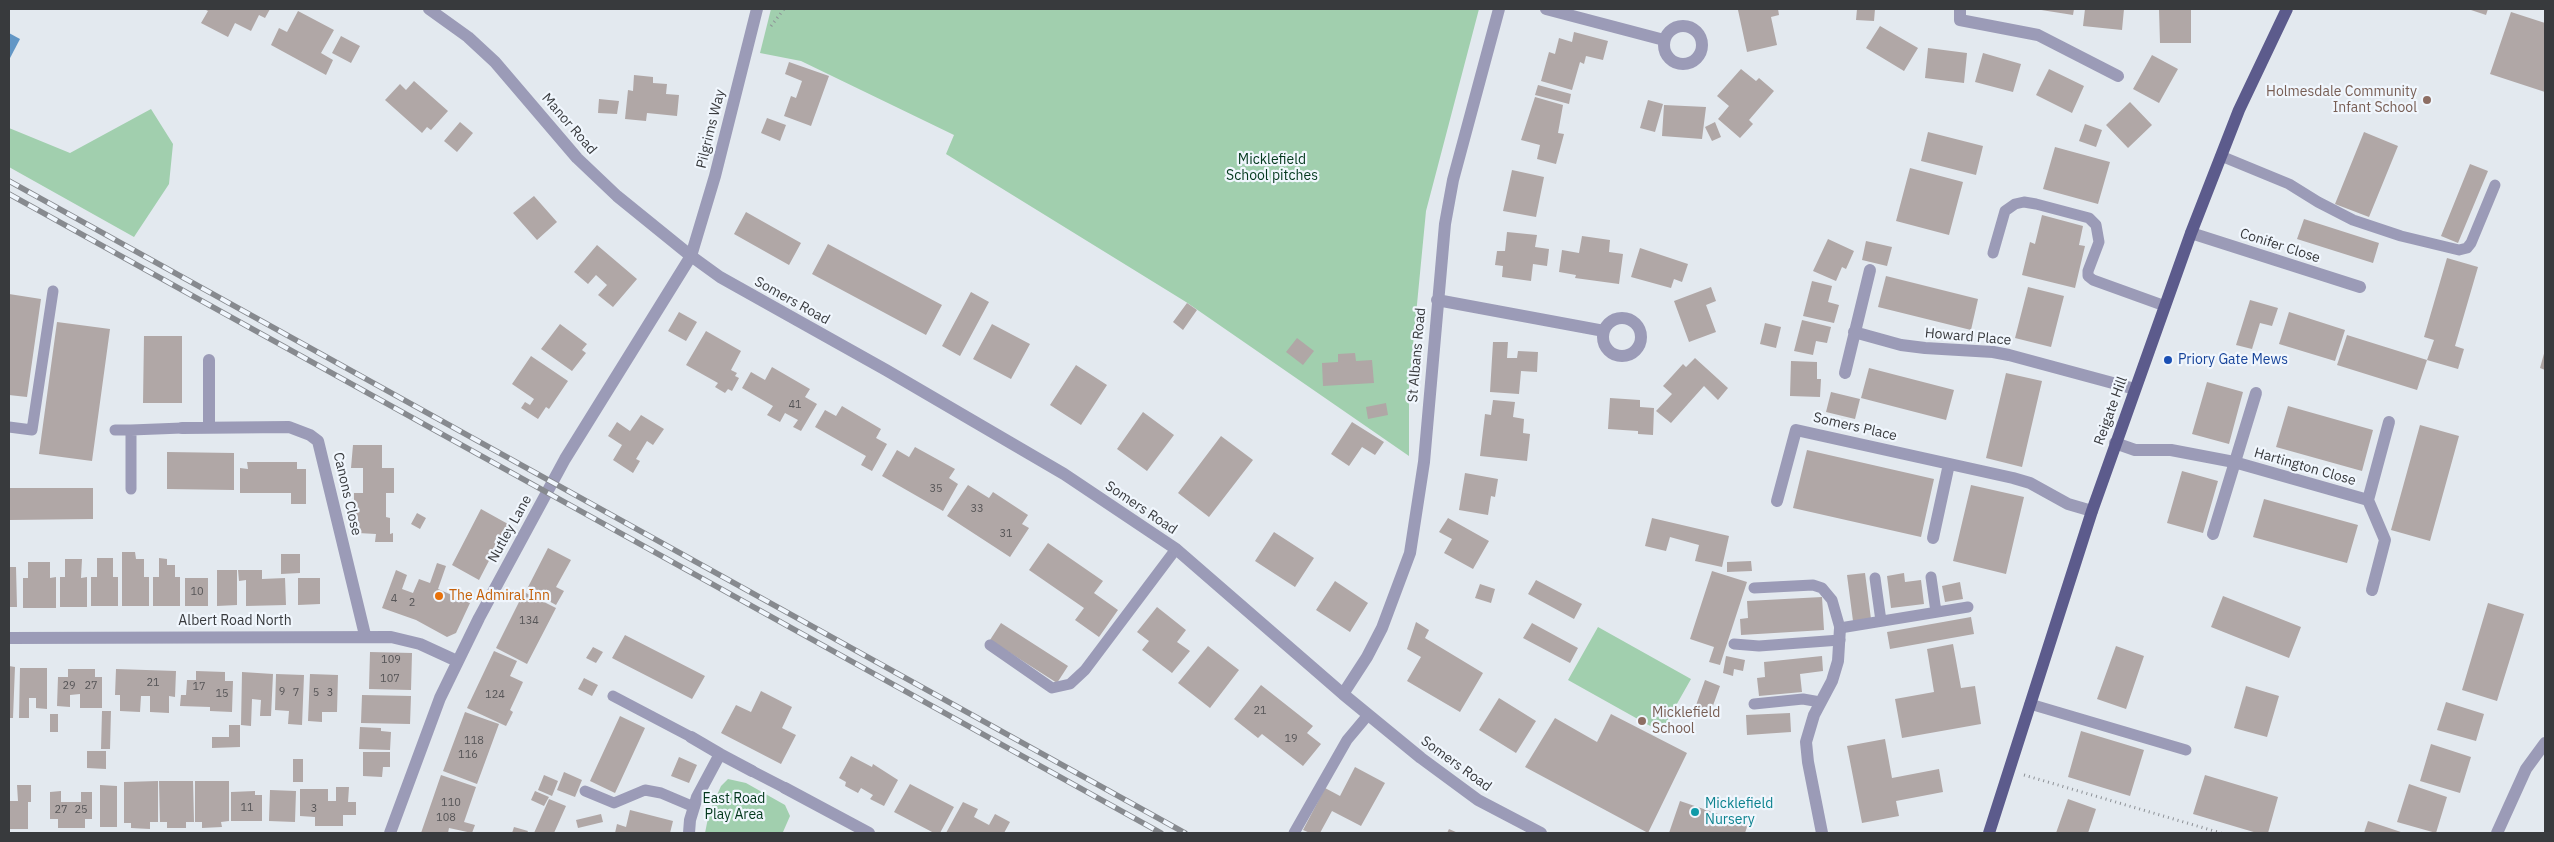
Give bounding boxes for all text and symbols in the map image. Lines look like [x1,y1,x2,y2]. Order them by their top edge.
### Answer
place label: Holmesdale Community Infant School [2266,84,2417,116]
street label: Pilgrims Way [693,88,729,170]
street label: Manor Road [538,90,600,158]
marker: Holmesdale Community Infant School [2421,94,2433,106]
park label: Micklefield School pitches [1226,152,1318,184]
street label: Conifer Close [2238,225,2322,267]
street label: Somers Road [751,273,833,329]
street label: St Albans Road [1404,307,1430,403]
street label: Howard Place [1924,325,2012,349]
place label: Priory Gate Mews [2178,352,2288,368]
marker: Priory Gate Mews [2162,354,2174,366]
street label: Reigate Hill [2091,375,2131,447]
house number: 41 [788,398,802,412]
street label: Somers Place [1811,409,1899,445]
street label: Hartington Close [2252,444,2358,490]
street label: Canons Close [329,451,365,537]
street label: Somers Road [1102,478,1180,538]
house number: 35 [929,482,943,496]
street label: Nutley Lane [485,492,535,566]
house number: 33 [970,502,984,516]
house number: 31 [999,527,1013,541]
house number: 10 [190,585,204,599]
place label: The Admiral Inn [449,588,550,604]
marker: The Admiral Inn [433,590,445,602]
house number: 4 [391,592,397,606]
house number: 2 [409,596,415,610]
street label: Albert Road North [178,613,292,629]
house number: 134 [519,614,539,628]
house number: 109 [381,653,401,667]
house number: 107 [380,672,400,686]
house number: 21 [146,676,160,690]
house number: 29 [62,679,76,693]
house number: 27 [84,679,98,693]
house number: 17 [192,680,206,694]
house number: 9 [279,685,285,699]
house number: 7 [293,686,299,700]
house number: 5 [313,686,319,700]
house number: 3 [327,686,333,700]
house number: 15 [215,687,229,701]
house number: 124 [485,688,505,702]
house number: 21 [1253,704,1267,718]
place label: Micklefield School [1652,705,1720,738]
marker: Micklefield School [1636,715,1648,727]
house number: 19 [1284,732,1298,746]
street label: Somers Road [1417,733,1495,795]
house number: 118 [464,734,484,748]
house number: 116 [458,748,478,762]
park label: East Road Play Area [703,791,765,824]
house number: 110 [441,796,461,810]
place label: Micklefield Nursery [1705,796,1773,829]
house number: 11 [240,801,254,815]
house number: 3 [311,802,317,816]
house number: 27 [54,803,68,817]
house number: 25 [74,803,88,817]
marker: Micklefield Nursery [1689,806,1701,818]
house number: 108 [436,811,456,825]

